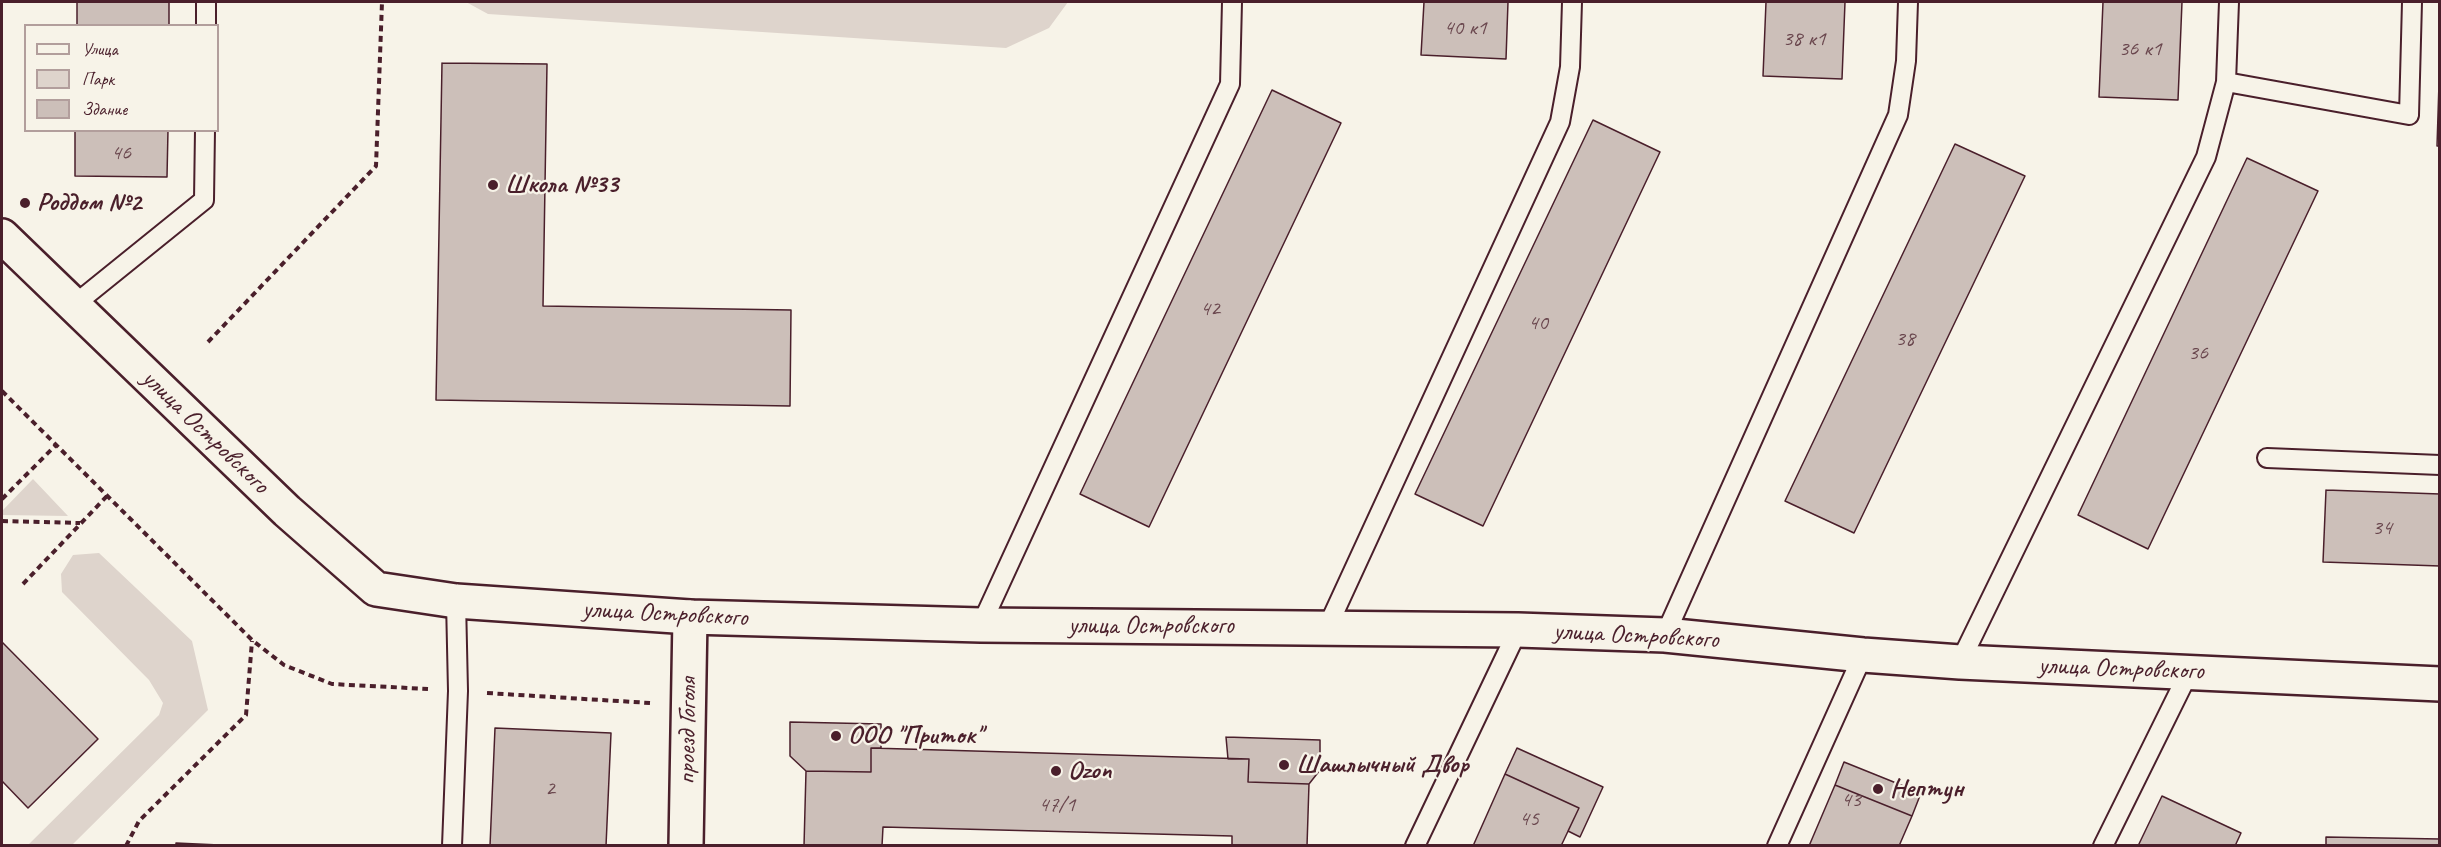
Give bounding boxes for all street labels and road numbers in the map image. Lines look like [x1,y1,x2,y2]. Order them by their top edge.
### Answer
street label: улица Островского [135,363,275,501]
street label: улица Островского [582,594,748,634]
street label: улица Островского [1068,610,1234,642]
street label: улица Островского [1553,616,1719,656]
street label: улица Островского [2038,651,2204,687]
street label: проезд Гоголя [671,677,705,785]

